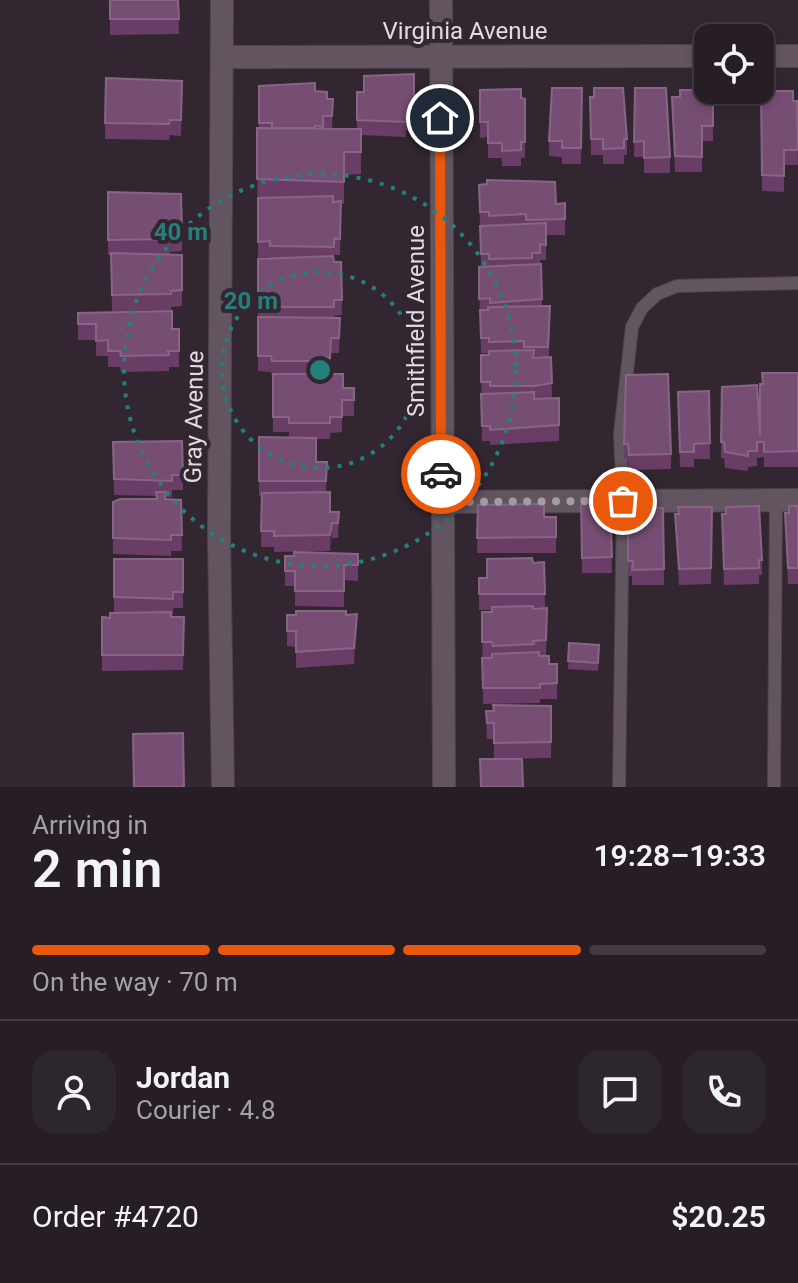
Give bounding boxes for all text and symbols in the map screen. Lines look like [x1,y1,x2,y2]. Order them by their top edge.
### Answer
street label: Virginia Avenue [383,17,547,45]
map controls [694,24,774,104]
button: locate [694,24,774,104]
pin [406,84,474,152]
icon: home [418,96,462,140]
text: 40 m [154,218,208,246]
street label: Smithfield Avenue [402,225,430,417]
text: 20 m [224,287,278,315]
street label: Gray Avenue [179,350,209,484]
centre of rings [306,356,334,384]
courier [401,434,481,514]
icon: car [419,452,463,496]
pin [589,467,657,535]
icon: bag [601,479,645,523]
text: Arriving in [32,810,148,840]
text: 19:28–19:33 [593,838,766,873]
text: 2 min [32,839,162,900]
text: On the way · 70 m [32,967,238,997]
button: person [32,1050,116,1134]
button: chat [578,1050,662,1134]
button: phone [682,1050,766,1134]
text: Jordan [136,1060,230,1095]
text: Courier · 4.8 [136,1095,276,1125]
text: Order #4720 [32,1199,199,1234]
text: $20.25 [671,1199,766,1234]

